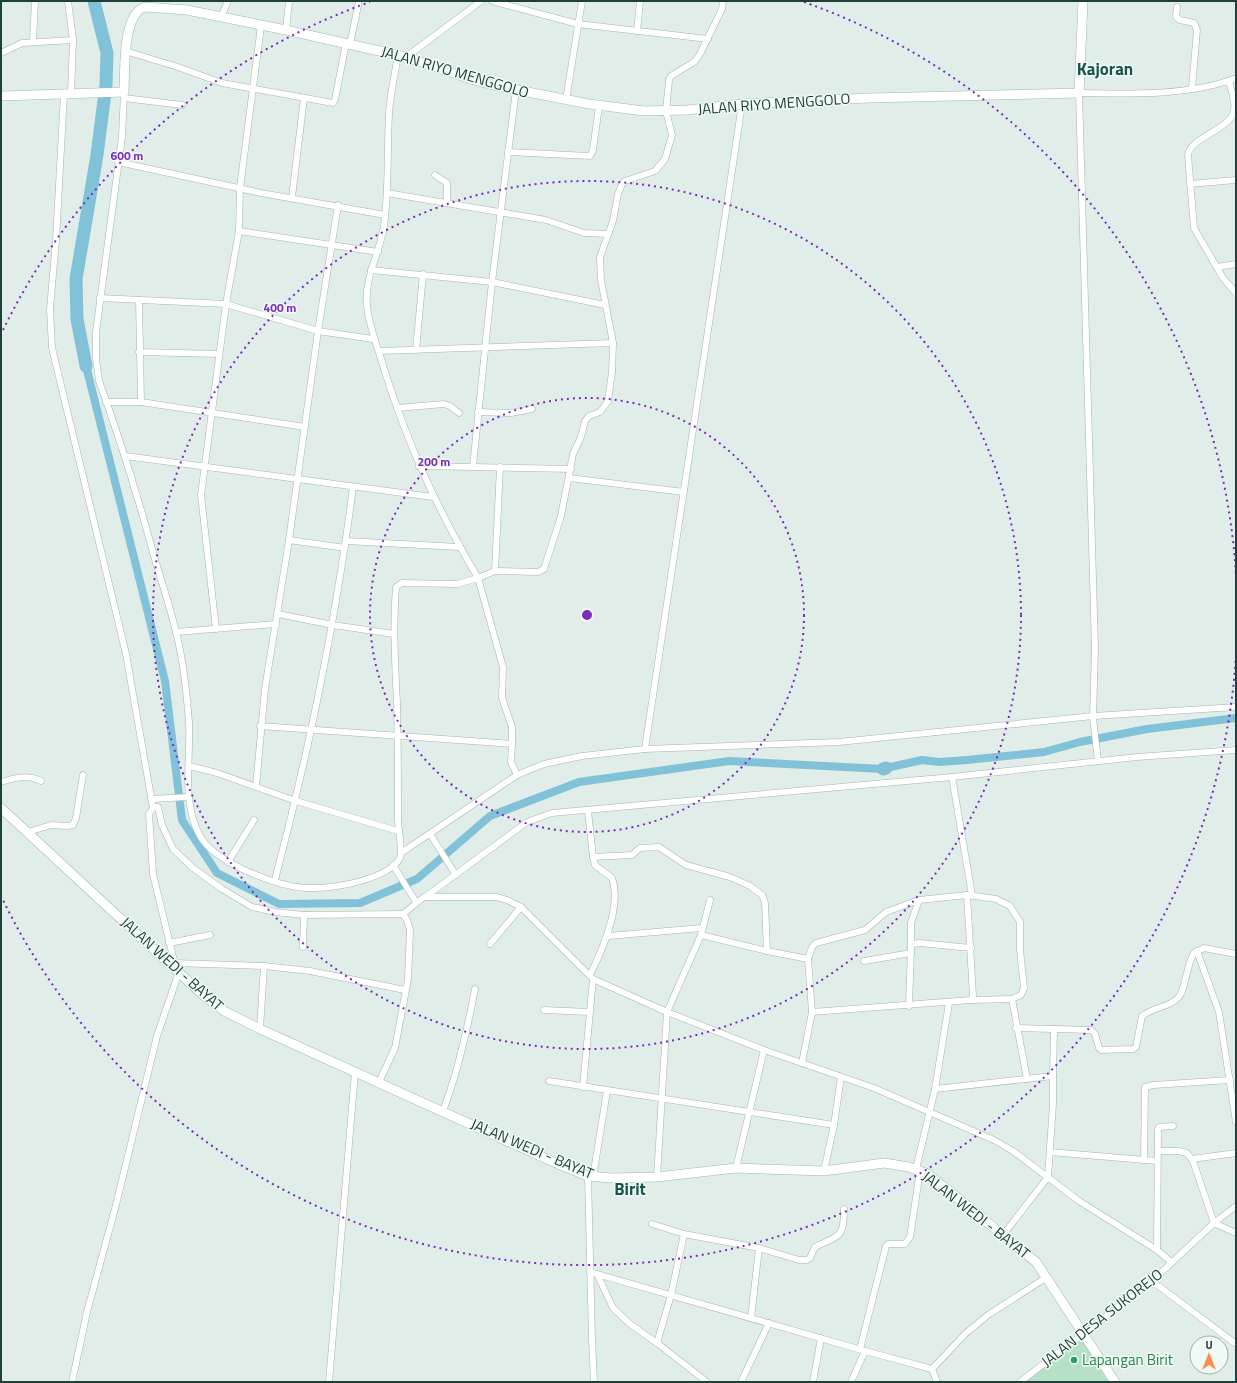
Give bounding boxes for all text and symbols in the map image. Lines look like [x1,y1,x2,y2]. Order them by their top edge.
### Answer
street label: JALAN RIYO MENGGOLO [379,39,532,104]
district label: Kajoran [1077,56,1133,82]
street label: JALAN RIYO MENGGOLO [697,87,851,120]
text: 600 m [111,146,143,165]
text: 400 m [264,298,296,317]
text: 200 m [418,452,450,471]
centre of rings [580,608,594,622]
street label: JALAN WEDI - BAYAT [116,911,229,1016]
street label: JALAN WEDI - BAYAT [467,1112,597,1185]
street label: JALAN WEDI - BAYAT [917,1165,1035,1264]
district label: Birit [614,1176,646,1202]
street label: JALAN DESA SUKOREJO [1036,1263,1167,1372]
north arrow [1189,1335,1229,1375]
text: U [1205,1337,1213,1353]
place label: Lapangan Birit [1082,1348,1174,1371]
marker: Lapangan Birit [1069,1355,1079,1365]

